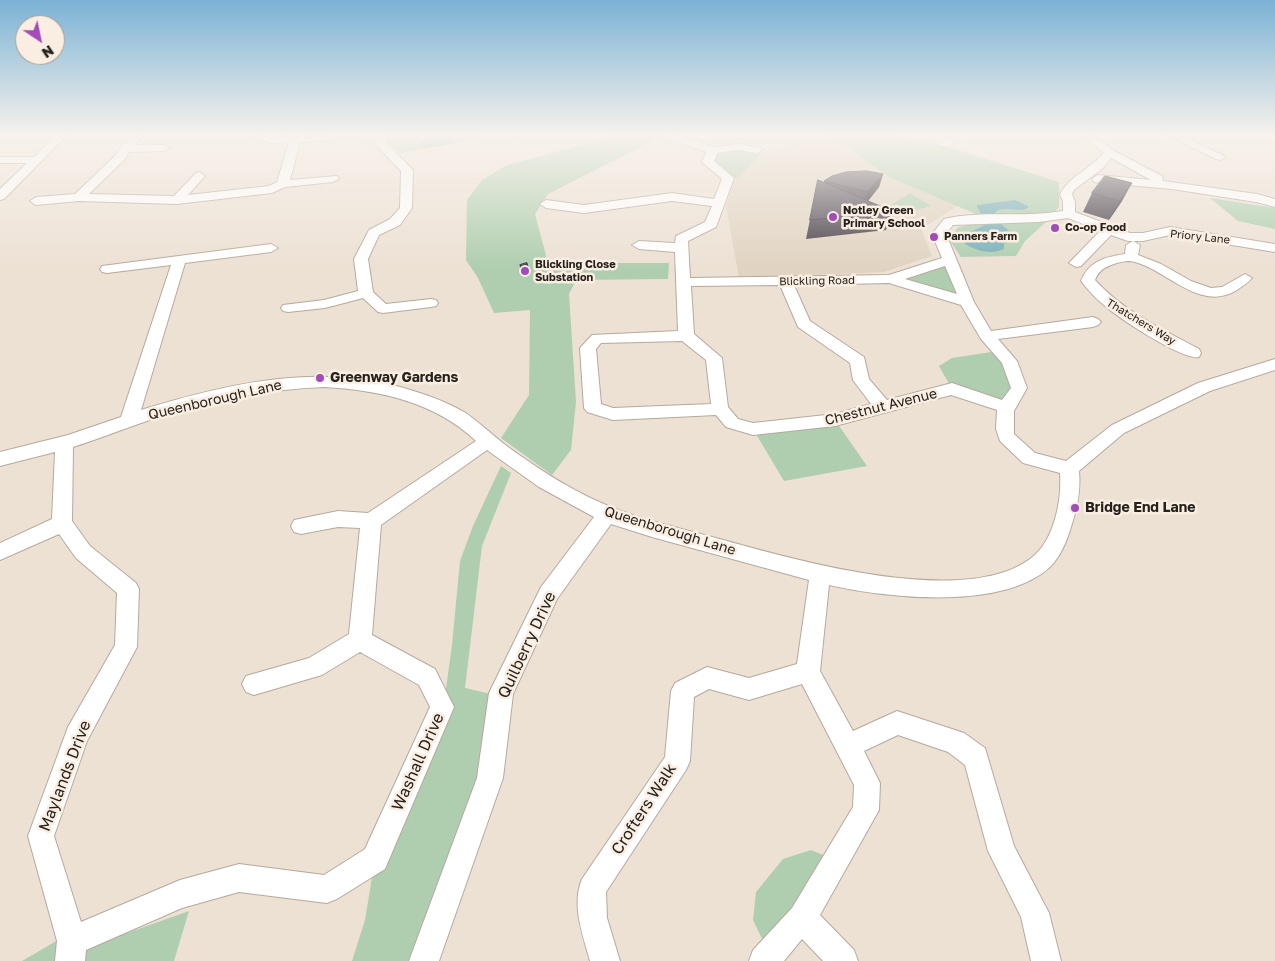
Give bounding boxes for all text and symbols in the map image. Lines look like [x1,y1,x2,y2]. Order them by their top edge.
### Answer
north arrow [15,15,65,65]
text: N [39,42,57,62]
place label: Notley Green Primary School [843,204,925,230]
marker: Notley Green Primary School [827,211,839,223]
place label: Co-op Food [1065,221,1126,235]
marker: Co-op Food [1049,222,1061,234]
street label: Priory Lane [1169,227,1231,247]
place label: Panners Farm [944,230,1017,244]
marker: Panners Farm [928,231,940,243]
place label: Blickling Close Substation [535,258,616,284]
marker: Blickling Close Substation [519,265,531,277]
street label: Blickling Road [779,274,855,288]
street label: Thatchers Way [1104,296,1178,348]
place label: Greenway Gardens [330,370,458,386]
marker: Greenway Gardens [314,372,326,384]
street label: Queenborough Lane [147,376,283,424]
street label: Chestnut Avenue [823,385,939,429]
place label: Bridge End Lane [1085,500,1195,516]
marker: Bridge End Lane [1069,502,1081,514]
street label: Queenborough Lane [602,503,738,559]
street label: Quilberry Drive [494,589,560,701]
street label: Washall Drive [388,710,448,814]
street label: Maylands Drive [35,718,95,834]
street label: Crofters Walk [607,760,681,858]

